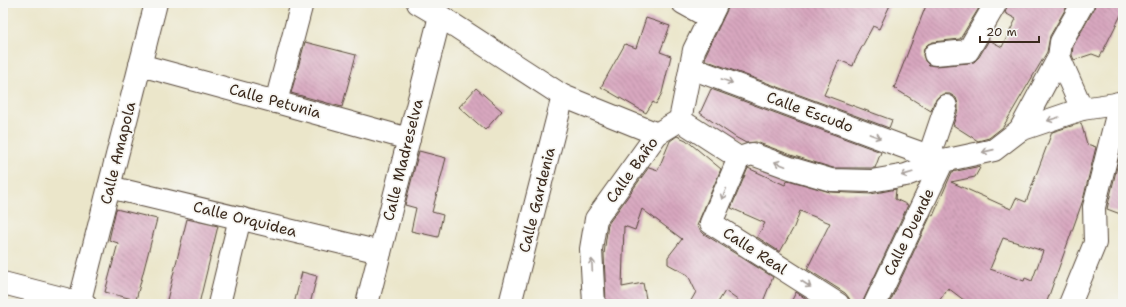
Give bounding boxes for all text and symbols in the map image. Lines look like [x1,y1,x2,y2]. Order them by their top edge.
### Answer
scale bar [980,18,1039,44]
text: 20 m [986,24,1017,40]
one-way arrow [721,78,733,86]
street label: Calle Petunia [227,79,324,123]
street label: Calle Escudo [764,87,856,137]
street label: Calle Madreselva [378,96,428,223]
street label: Calle Amapola [96,99,141,206]
one-way arrow [1047,115,1059,123]
street label: Calle Baño [601,133,663,207]
one-way arrow [869,133,881,141]
street label: Calle Gardenia [514,145,560,255]
one-way arrow [982,148,995,156]
one-way arrow [774,160,786,168]
one-way arrow [900,171,913,178]
street label: Calle Duende [879,185,939,279]
one-way arrow [719,188,727,200]
street label: Calle Orquidea [191,196,300,242]
street label: Calle Real [719,223,791,279]
one-way arrow [588,259,595,272]
one-way arrow [801,279,812,288]

